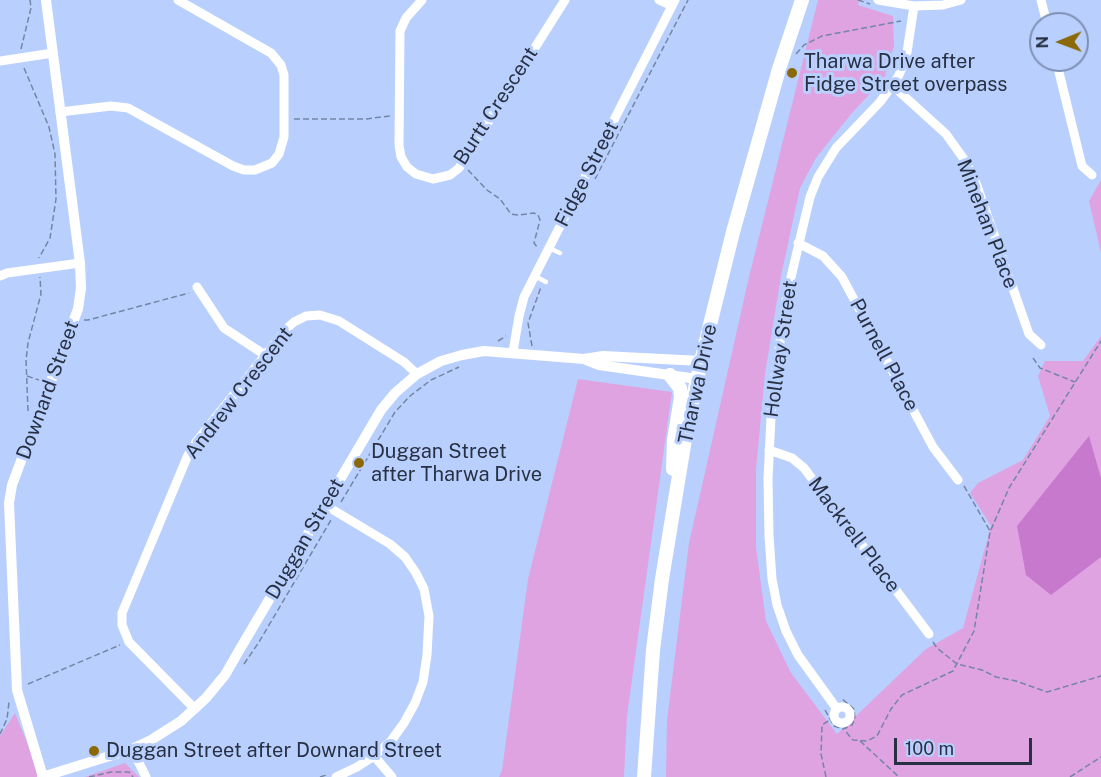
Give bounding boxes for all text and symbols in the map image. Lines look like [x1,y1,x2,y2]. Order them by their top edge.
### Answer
north arrow [1029,12,1089,72]
text: N [1033,36,1052,49]
street label: Burtt Crescent [449,42,543,170]
place label: Tharwa Drive after Fidge Street overpass [804,50,1007,97]
marker: Tharwa Drive after Fidge Street overpass [785,66,799,80]
street label: Fidge Street [550,117,624,231]
street label: Minehan Place [951,156,1023,292]
street label: Hollway Street [760,279,802,419]
street label: Purnell Place [844,295,924,415]
street label: Downard Street [12,317,84,463]
street label: Andrew Crescent [180,322,298,464]
street label: Tharwa Drive [674,322,722,446]
place label: Duggan Street after Tharwa Drive [371,440,542,487]
marker: Duggan Street after Tharwa Drive [352,456,366,470]
street label: Mackrell Place [803,473,905,597]
street label: Duggan Street [261,474,349,604]
scale bar [897,726,1035,764]
text: 100 m [905,738,954,759]
place label: Duggan Street after Downard Street [106,739,442,763]
marker: Duggan Street after Downard Street [87,744,101,758]

